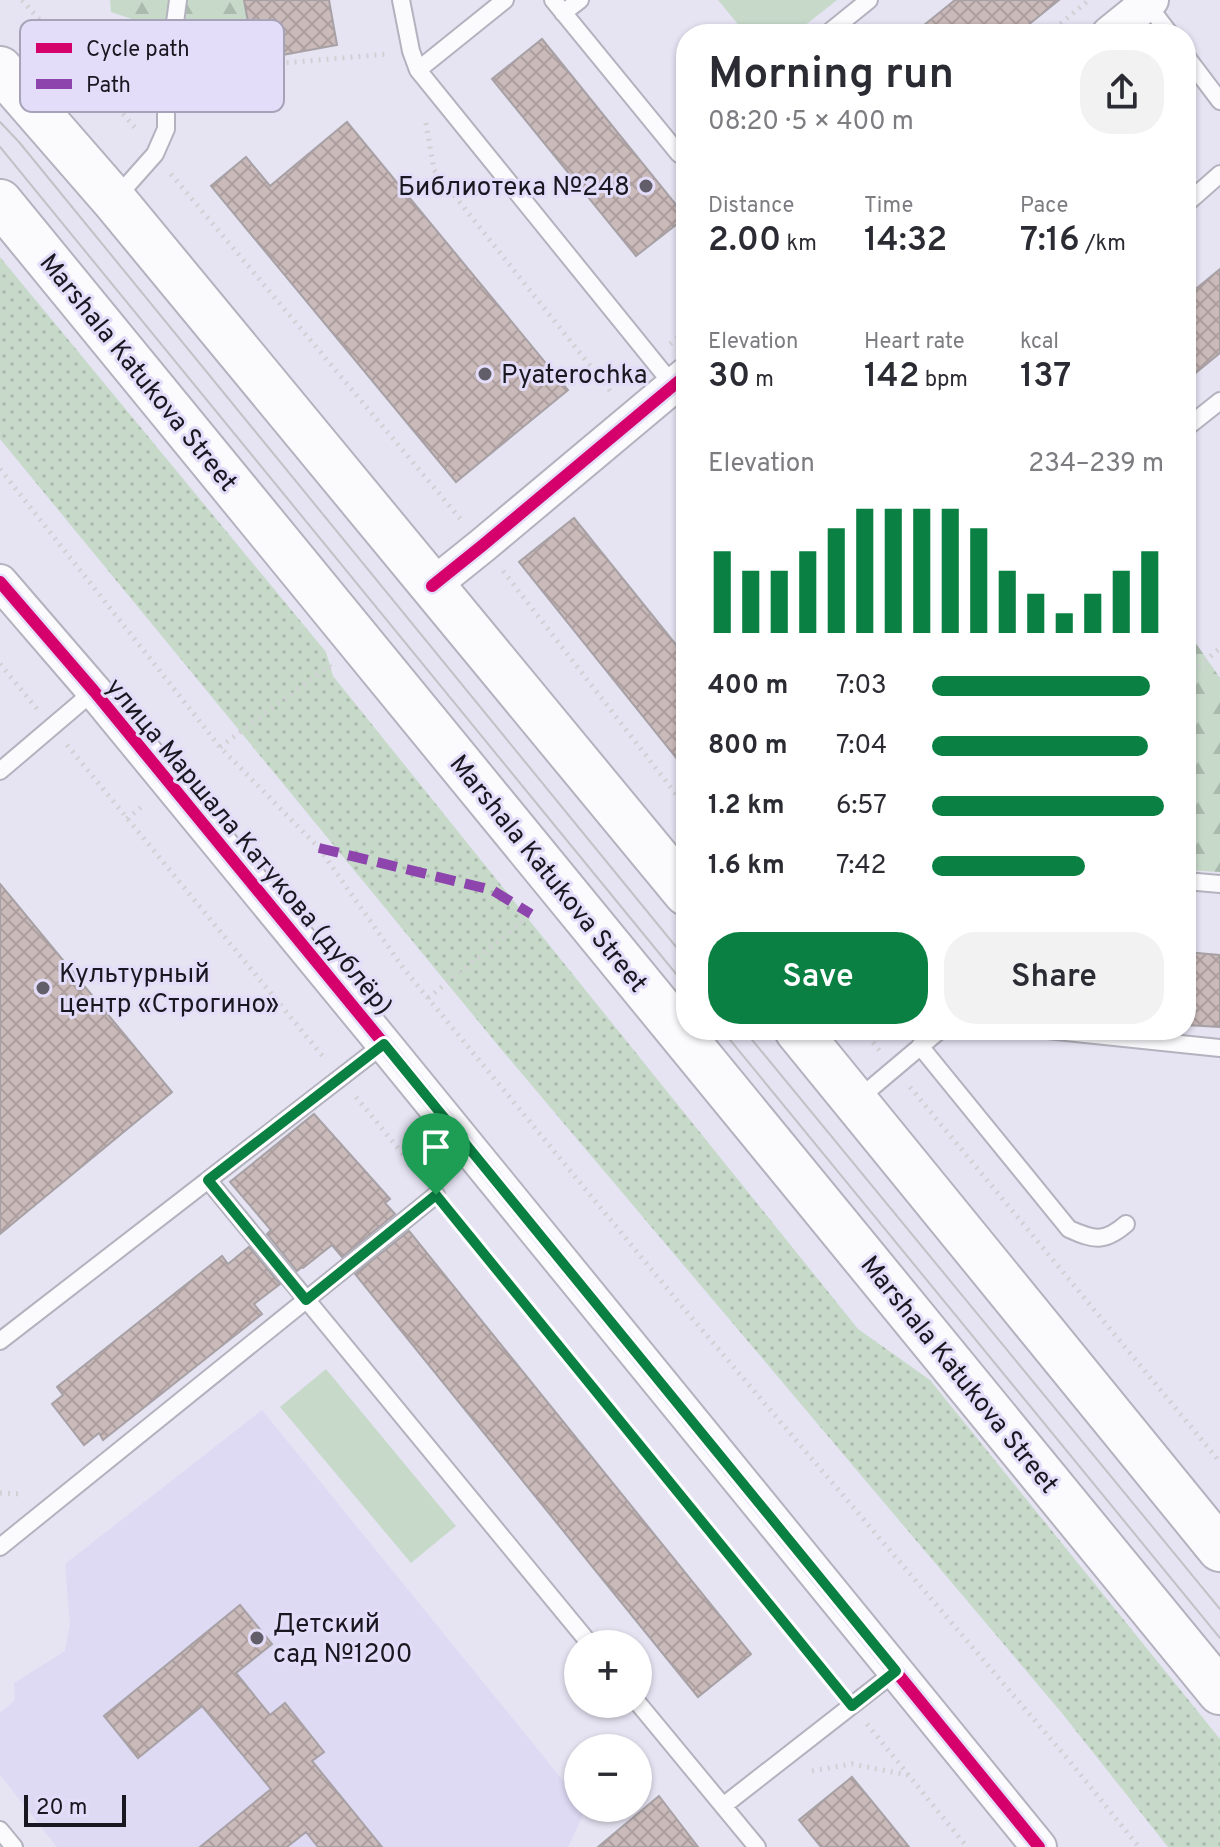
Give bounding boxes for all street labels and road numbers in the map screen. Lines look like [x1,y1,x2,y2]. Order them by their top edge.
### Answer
street label: Marshala Katukova Street [31,248,243,499]
street label: улица Маршала Катукова (дублёр) [97,672,399,1023]
street label: Marshala Katukova Street [441,749,653,1000]
street label: Marshala Katukova Street [852,1250,1064,1501]

